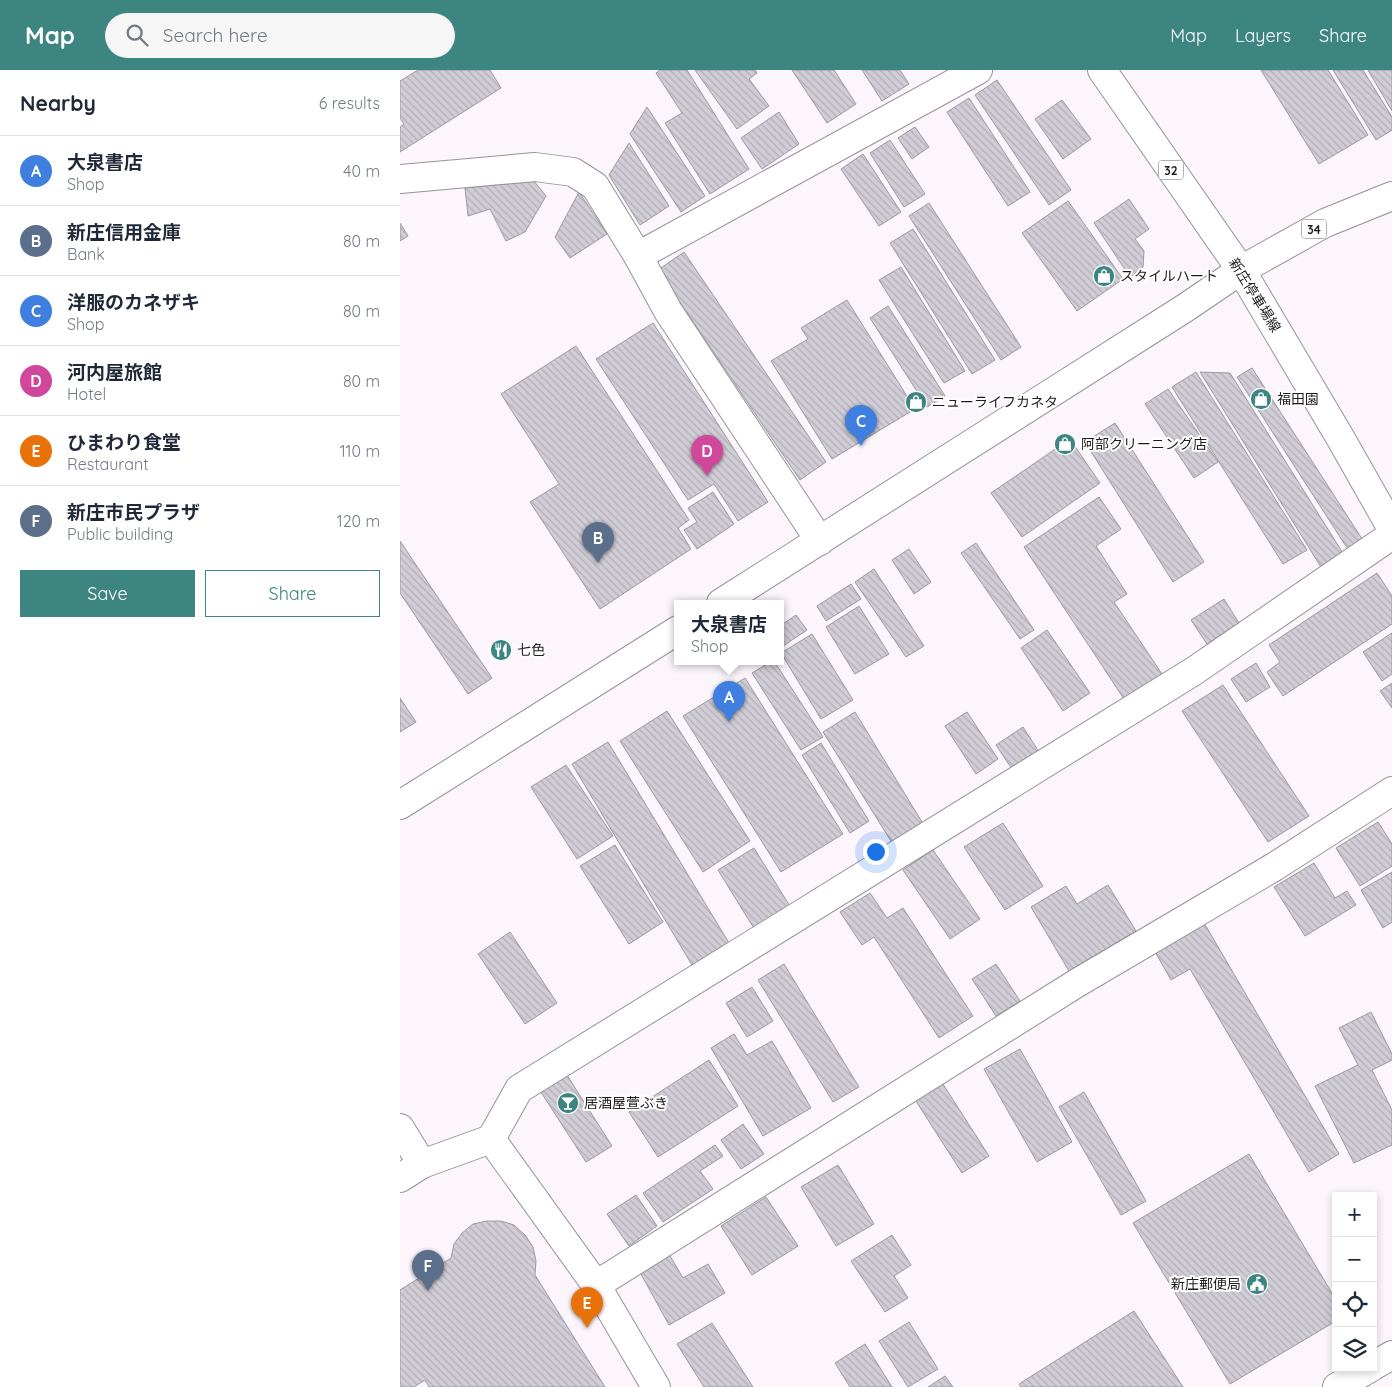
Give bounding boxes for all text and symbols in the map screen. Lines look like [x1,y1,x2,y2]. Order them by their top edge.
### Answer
search box [105,13,455,58]
text: Map [25,20,75,50]
icon: search [123,21,151,49]
text: Search here [163,23,268,47]
text: Map [1170,24,1207,47]
text: Layers [1235,24,1291,47]
text: Share [1319,24,1367,47]
text: Nearby [20,90,96,116]
text: 6 results [319,93,380,113]
text: 大泉書店 [67,150,143,174]
road number: 32 [1158,160,1184,180]
text: A [31,161,41,181]
text: 40 m [343,161,380,181]
text: Shop [67,174,104,194]
text: 新庄信用金庫 [67,220,181,244]
road number: 34 [1302,220,1326,238]
text: B [31,231,41,251]
text: 80 m [343,231,380,251]
text: Bank [67,244,105,264]
street label: 新庄停車場線 [1225,255,1285,335]
shop icon: スタイルハート [1092,264,1116,288]
place label: スタイルハート [1120,267,1218,285]
text: 洋服のカネザキ [67,290,200,314]
text: C [31,301,41,321]
text: 80 m [343,301,380,321]
text: Shop [67,314,104,334]
text: 河内屋旅館 [67,360,162,384]
text: D [30,371,42,391]
text: 80 m [343,371,380,391]
text: Hotel [67,384,106,404]
shop icon: 福田園 [1249,387,1273,411]
shop icon: ニューライフカネタ [904,390,928,414]
place label: 福田園 [1277,390,1319,408]
place label: ニューライフカネタ [932,393,1058,411]
pin: C [845,405,877,446]
text: ひまわり食堂 [67,430,181,454]
shop icon: 阿部クリーニング店 [1053,432,1077,456]
pin: D [691,435,723,476]
place label: 阿部クリーニング店 [1081,435,1207,453]
text: E [31,441,41,461]
text: 110 m [340,441,380,461]
text: Restaurant [67,454,149,474]
text: 新庄市民プラザ [67,500,200,524]
text: F [32,511,41,531]
text: 120 m [337,511,380,531]
pin: B [582,522,614,563]
text: Public building [67,524,173,544]
button: Save [20,570,195,617]
button: Share [205,570,380,617]
popup [674,600,784,665]
text: 大泉書店 [691,612,767,636]
text: Shop [691,636,728,656]
restaurant icon: 七色 [489,638,513,662]
place label: 七色 [517,641,545,659]
pin: A [713,681,745,722]
your location [863,839,889,865]
bar icon: 居酒屋萱ぶき [556,1091,580,1115]
place label: 居酒屋萱ぶき [584,1094,668,1112]
map controls [1332,1192,1377,1372]
button: + [1332,1192,1377,1237]
button: − [1332,1237,1377,1282]
pin: F [412,1250,444,1291]
public building icon: 新庄郵便局 [1245,1272,1269,1296]
place label: 新庄郵便局 [1171,1275,1241,1293]
button: locate [1332,1282,1377,1327]
pin: E [571,1287,603,1328]
button: layers [1332,1327,1377,1372]

